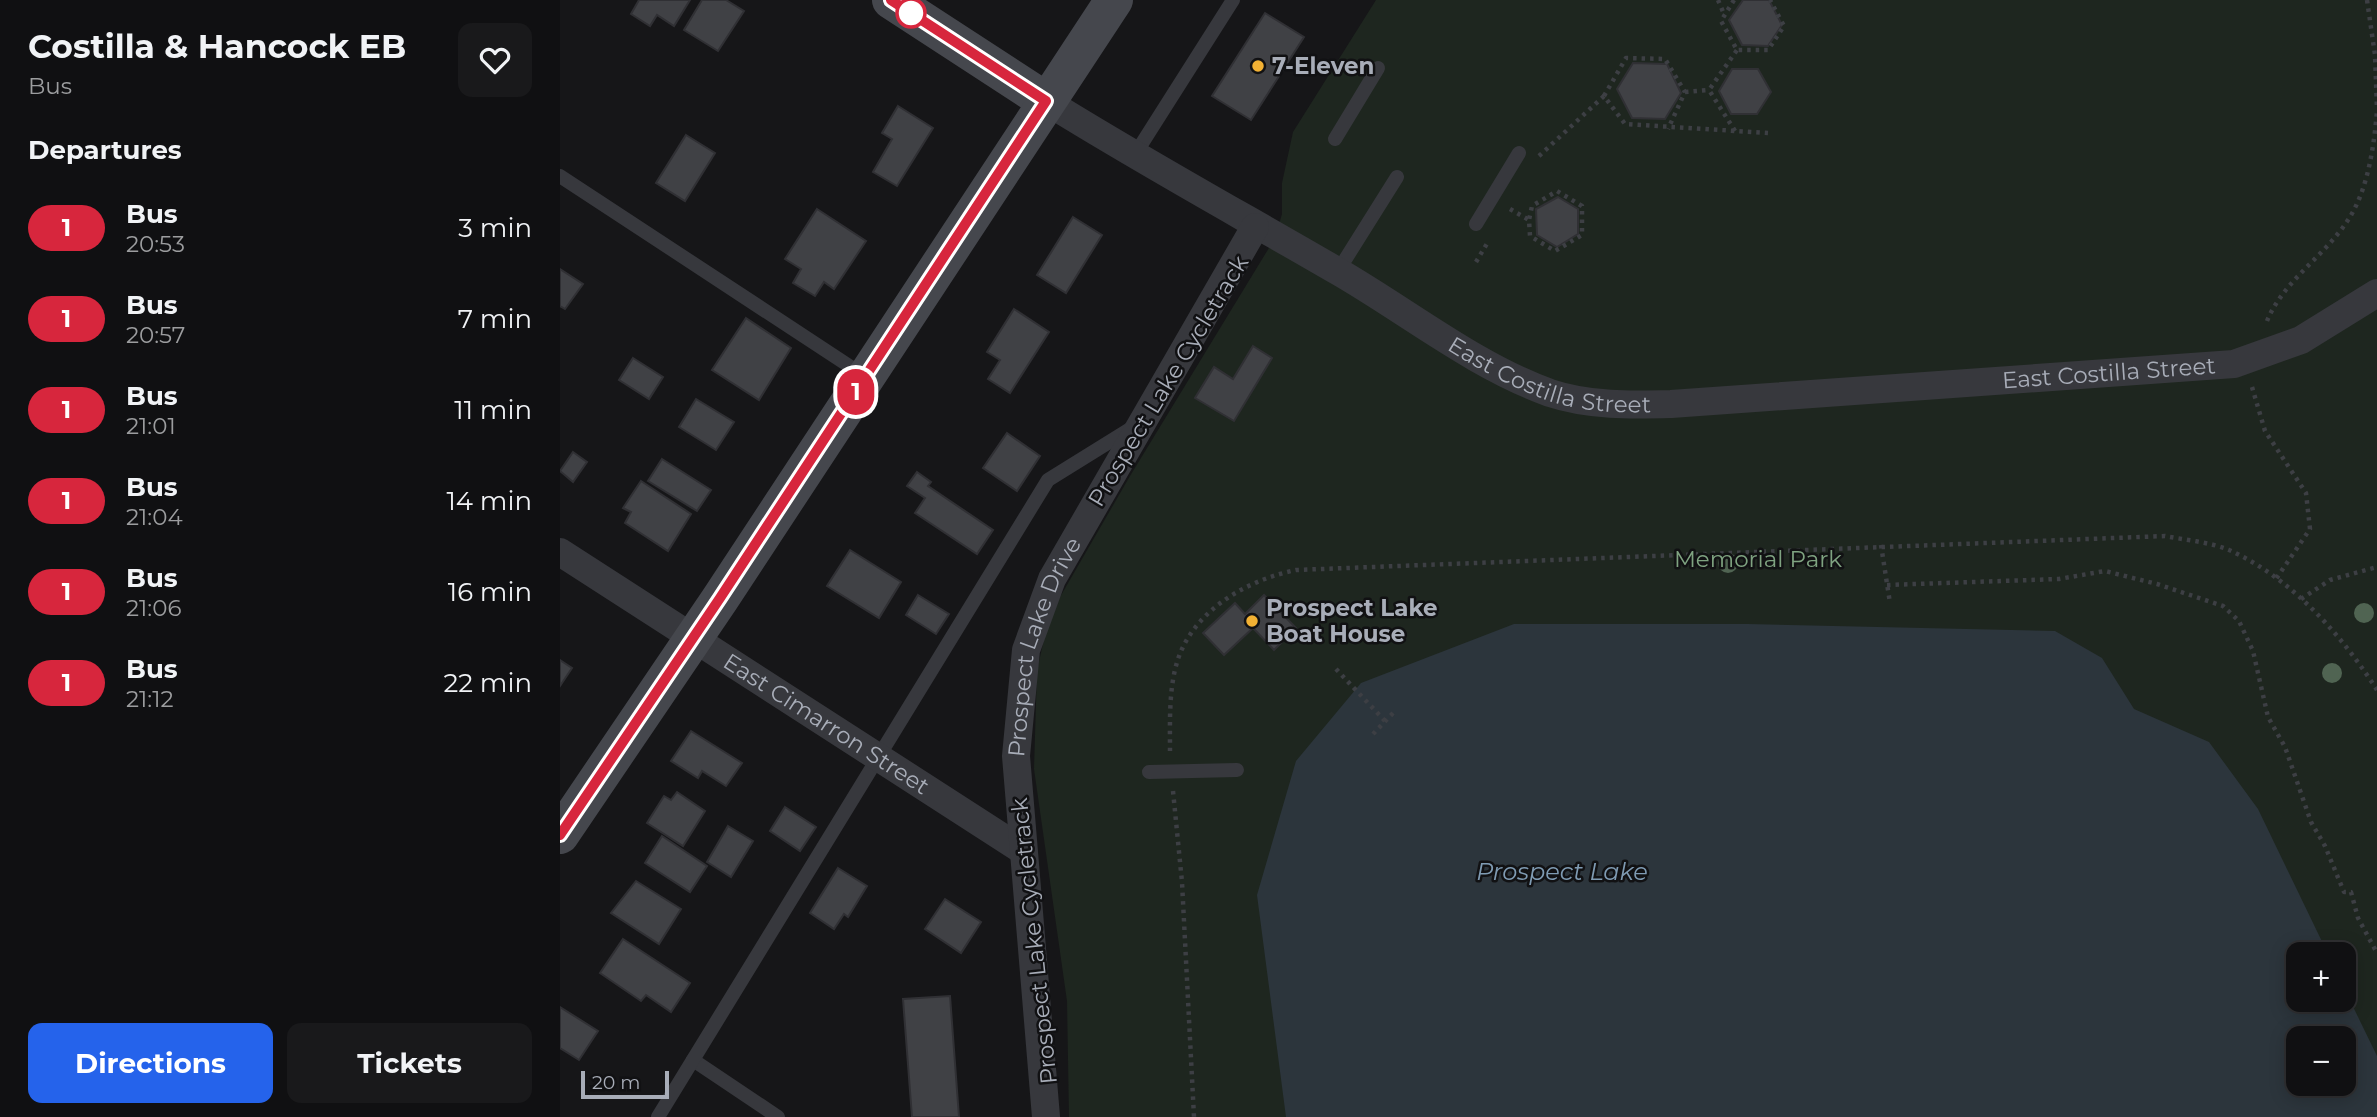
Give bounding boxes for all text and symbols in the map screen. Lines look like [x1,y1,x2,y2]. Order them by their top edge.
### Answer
unlabelled marker [896,0,926,28]
button: heart [458,23,532,97]
text: Costilla & Hancock EB [28,26,406,66]
place label: 7-Eleven [1272,52,1374,80]
marker: 7-Eleven [1250,58,1266,74]
text: Bus [28,72,72,100]
text: Departures [28,134,182,166]
text: Bus [126,198,178,230]
text: 3 min [458,212,532,244]
text: 1 [62,213,71,242]
text: 20:53 [126,230,185,258]
street label: Prospect Lake Cycletrack [1082,250,1254,512]
text: Bus [126,289,178,321]
text: 7 min [458,303,532,335]
text: 1 [62,304,71,333]
text: 20:57 [126,321,185,349]
street label: East Costilla Street [1443,331,1651,419]
street label: East Costilla Street [2001,351,2217,394]
line badge: 1 [833,369,879,415]
text: 1 [851,377,861,406]
text: Bus [126,380,178,412]
text: 11 min [454,394,532,426]
text: 1 [62,395,71,424]
text: 21:01 [126,412,176,440]
text: Bus [126,471,178,503]
text: 14 min [446,485,532,517]
text: 1 [62,486,71,515]
text: 21:04 [126,503,183,531]
street label: Prospect Lake Drive [1002,532,1087,758]
park label: Memorial Park [1674,545,1842,573]
text: Bus [126,562,178,594]
text: 16 min [448,576,532,608]
text: 1 [62,577,71,606]
text: 21:06 [126,594,181,622]
place label: Prospect Lake Boat House [1266,594,1438,648]
marker: Prospect Lake Boat House [1244,613,1260,629]
street label: East Cimarron Street [718,647,935,800]
text: Bus [126,653,178,685]
text: 22 min [443,667,532,699]
text: 1 [62,668,71,697]
text: 21:12 [126,685,174,713]
street label: Prospect Lake Cycletrack [1005,796,1063,1086]
water label: Prospect Lake [1476,857,1648,886]
map controls [2286,942,2356,1096]
button: + [2286,942,2356,1012]
button: Directions [28,1023,273,1103]
button: Tickets [287,1023,532,1103]
button: − [2286,1026,2356,1096]
scale bar [581,1068,668,1100]
text: 20 m [592,1071,640,1094]

